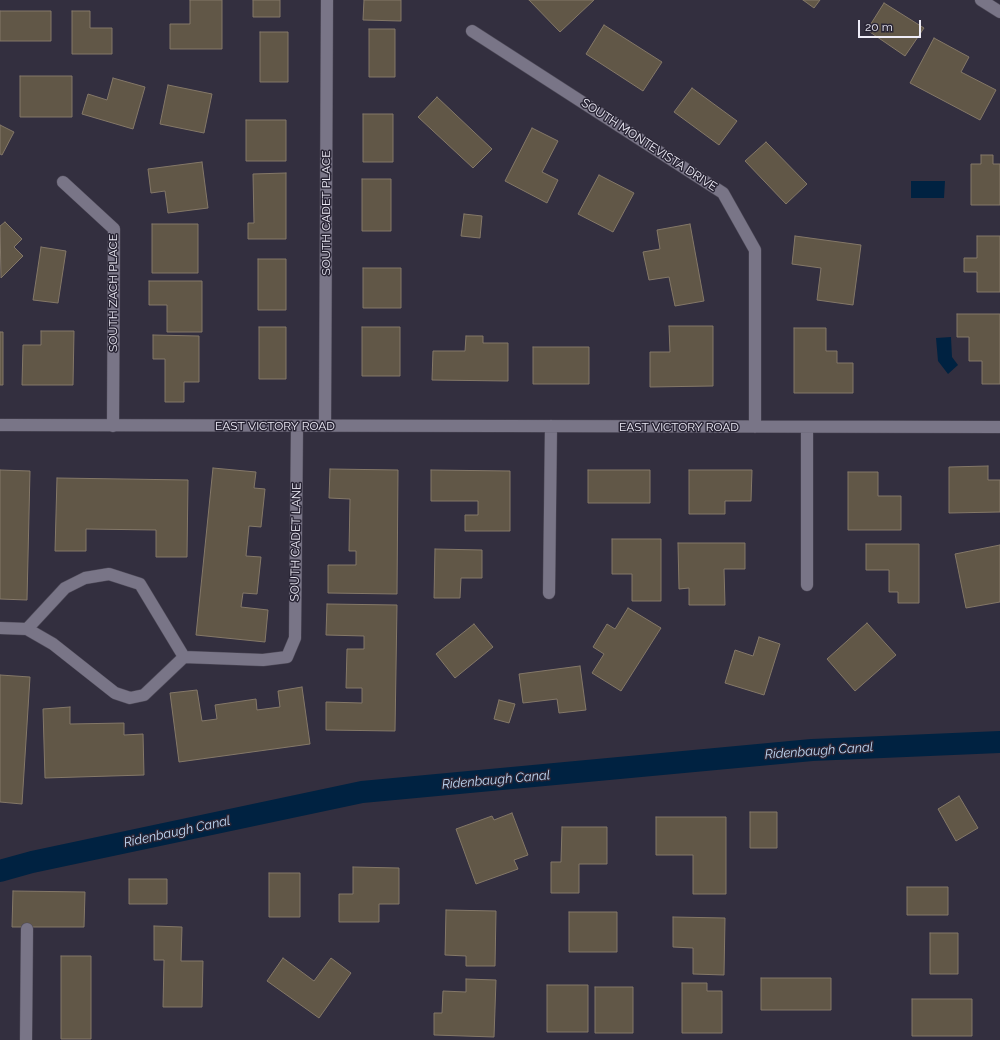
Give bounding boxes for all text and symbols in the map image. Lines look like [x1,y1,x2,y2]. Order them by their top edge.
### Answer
scale bar [860,12,923,38]
text: 20 m [865,20,893,34]
street label: SOUTH MONTEVISTA DRIVE [578,96,720,194]
street label: SOUTH CADET PLACE [319,151,333,275]
street label: SOUTH ZACH PLACE [106,234,120,352]
street label: EAST VICTORY ROAD [215,419,335,433]
street label: EAST VICTORY ROAD [619,420,739,434]
street label: SOUTH CADET LANE [288,483,304,601]
water label: Ridenbaugh Canal [764,739,874,763]
water label: Ridenbaugh Canal [441,767,551,793]
water label: Ridenbaugh Canal [122,813,232,851]

